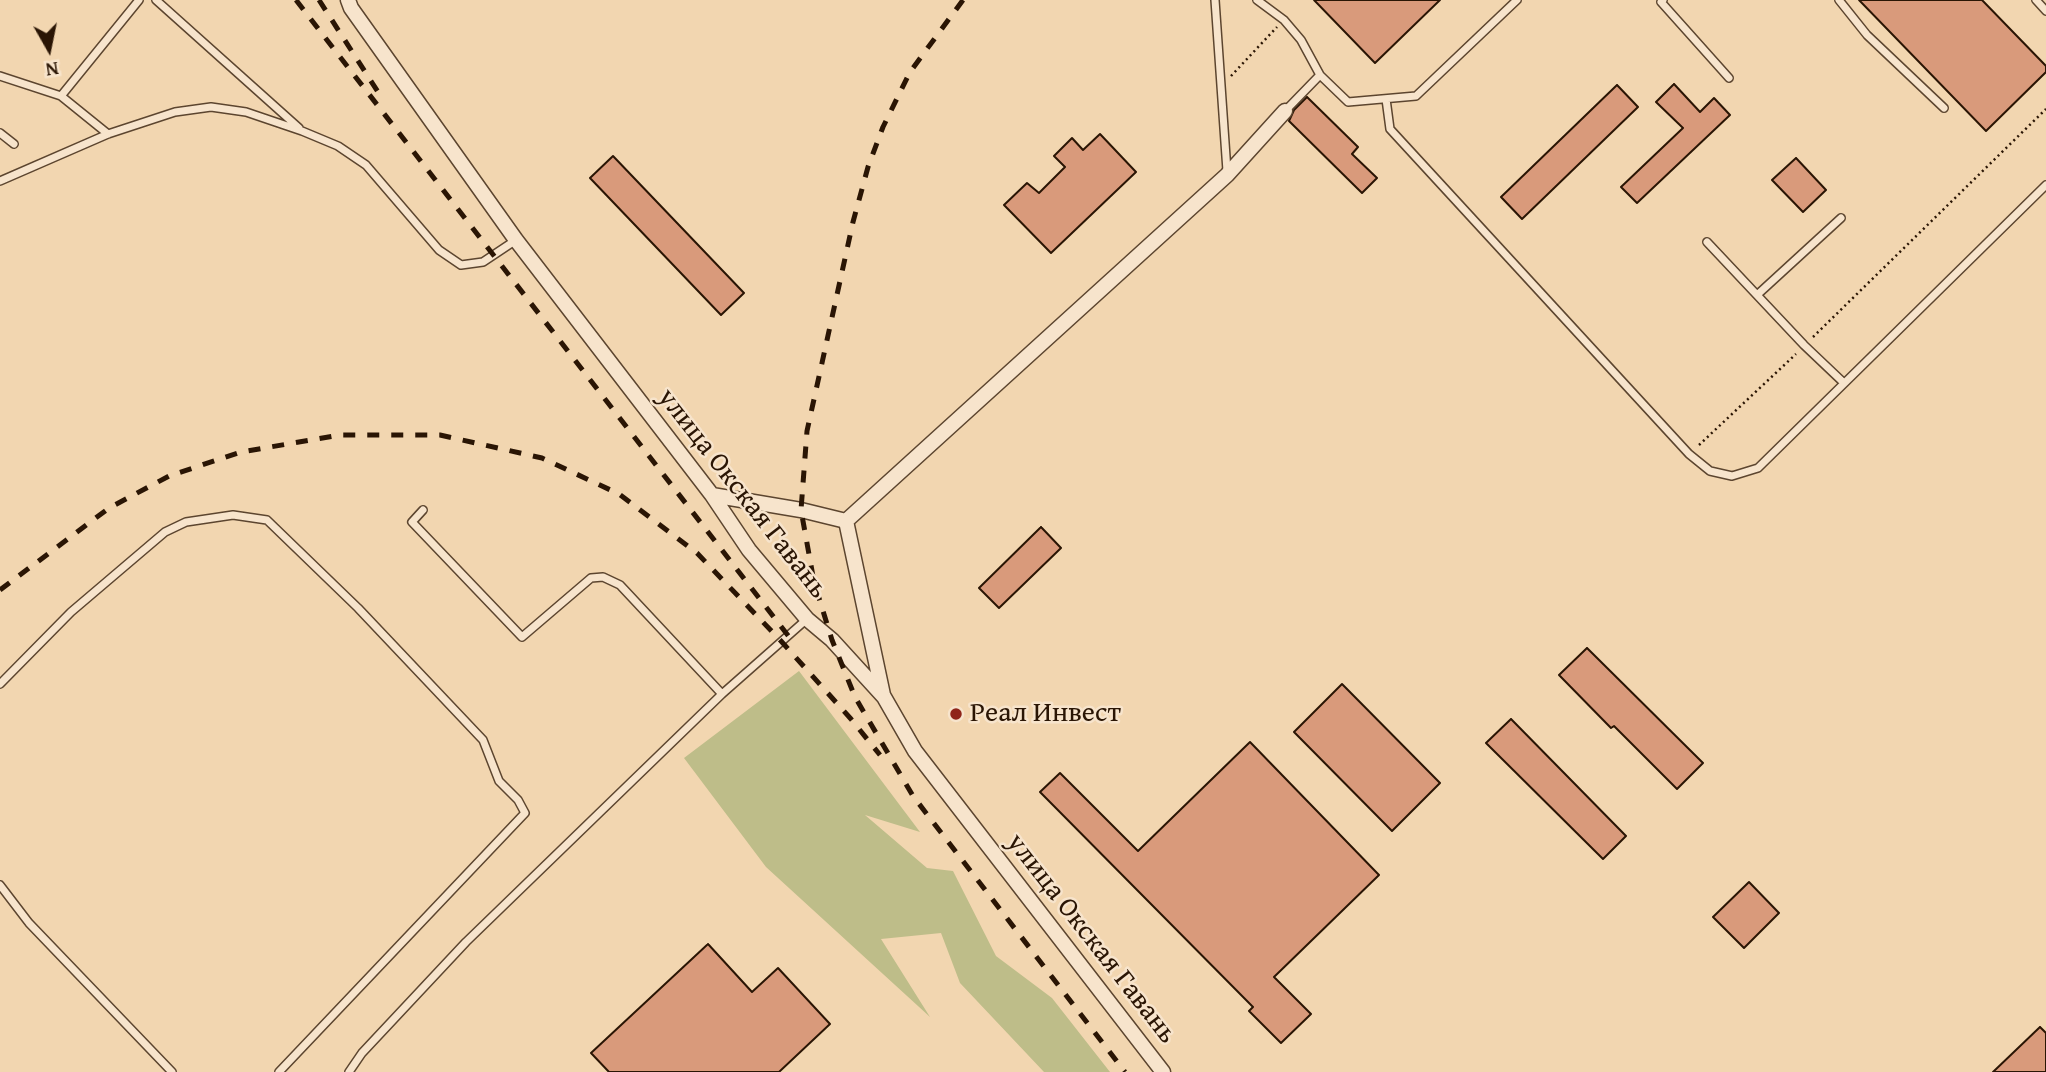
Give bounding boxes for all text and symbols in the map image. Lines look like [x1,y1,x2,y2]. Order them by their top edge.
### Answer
north arrow [14,14,84,84]
text: N [44,55,61,85]
street label: улица Окская Гавань [649,382,835,606]
place label: Реал Инвест [970,697,1121,731]
marker: Реал Инвест [948,706,964,722]
street label: улица Окская Гавань [998,827,1184,1051]

